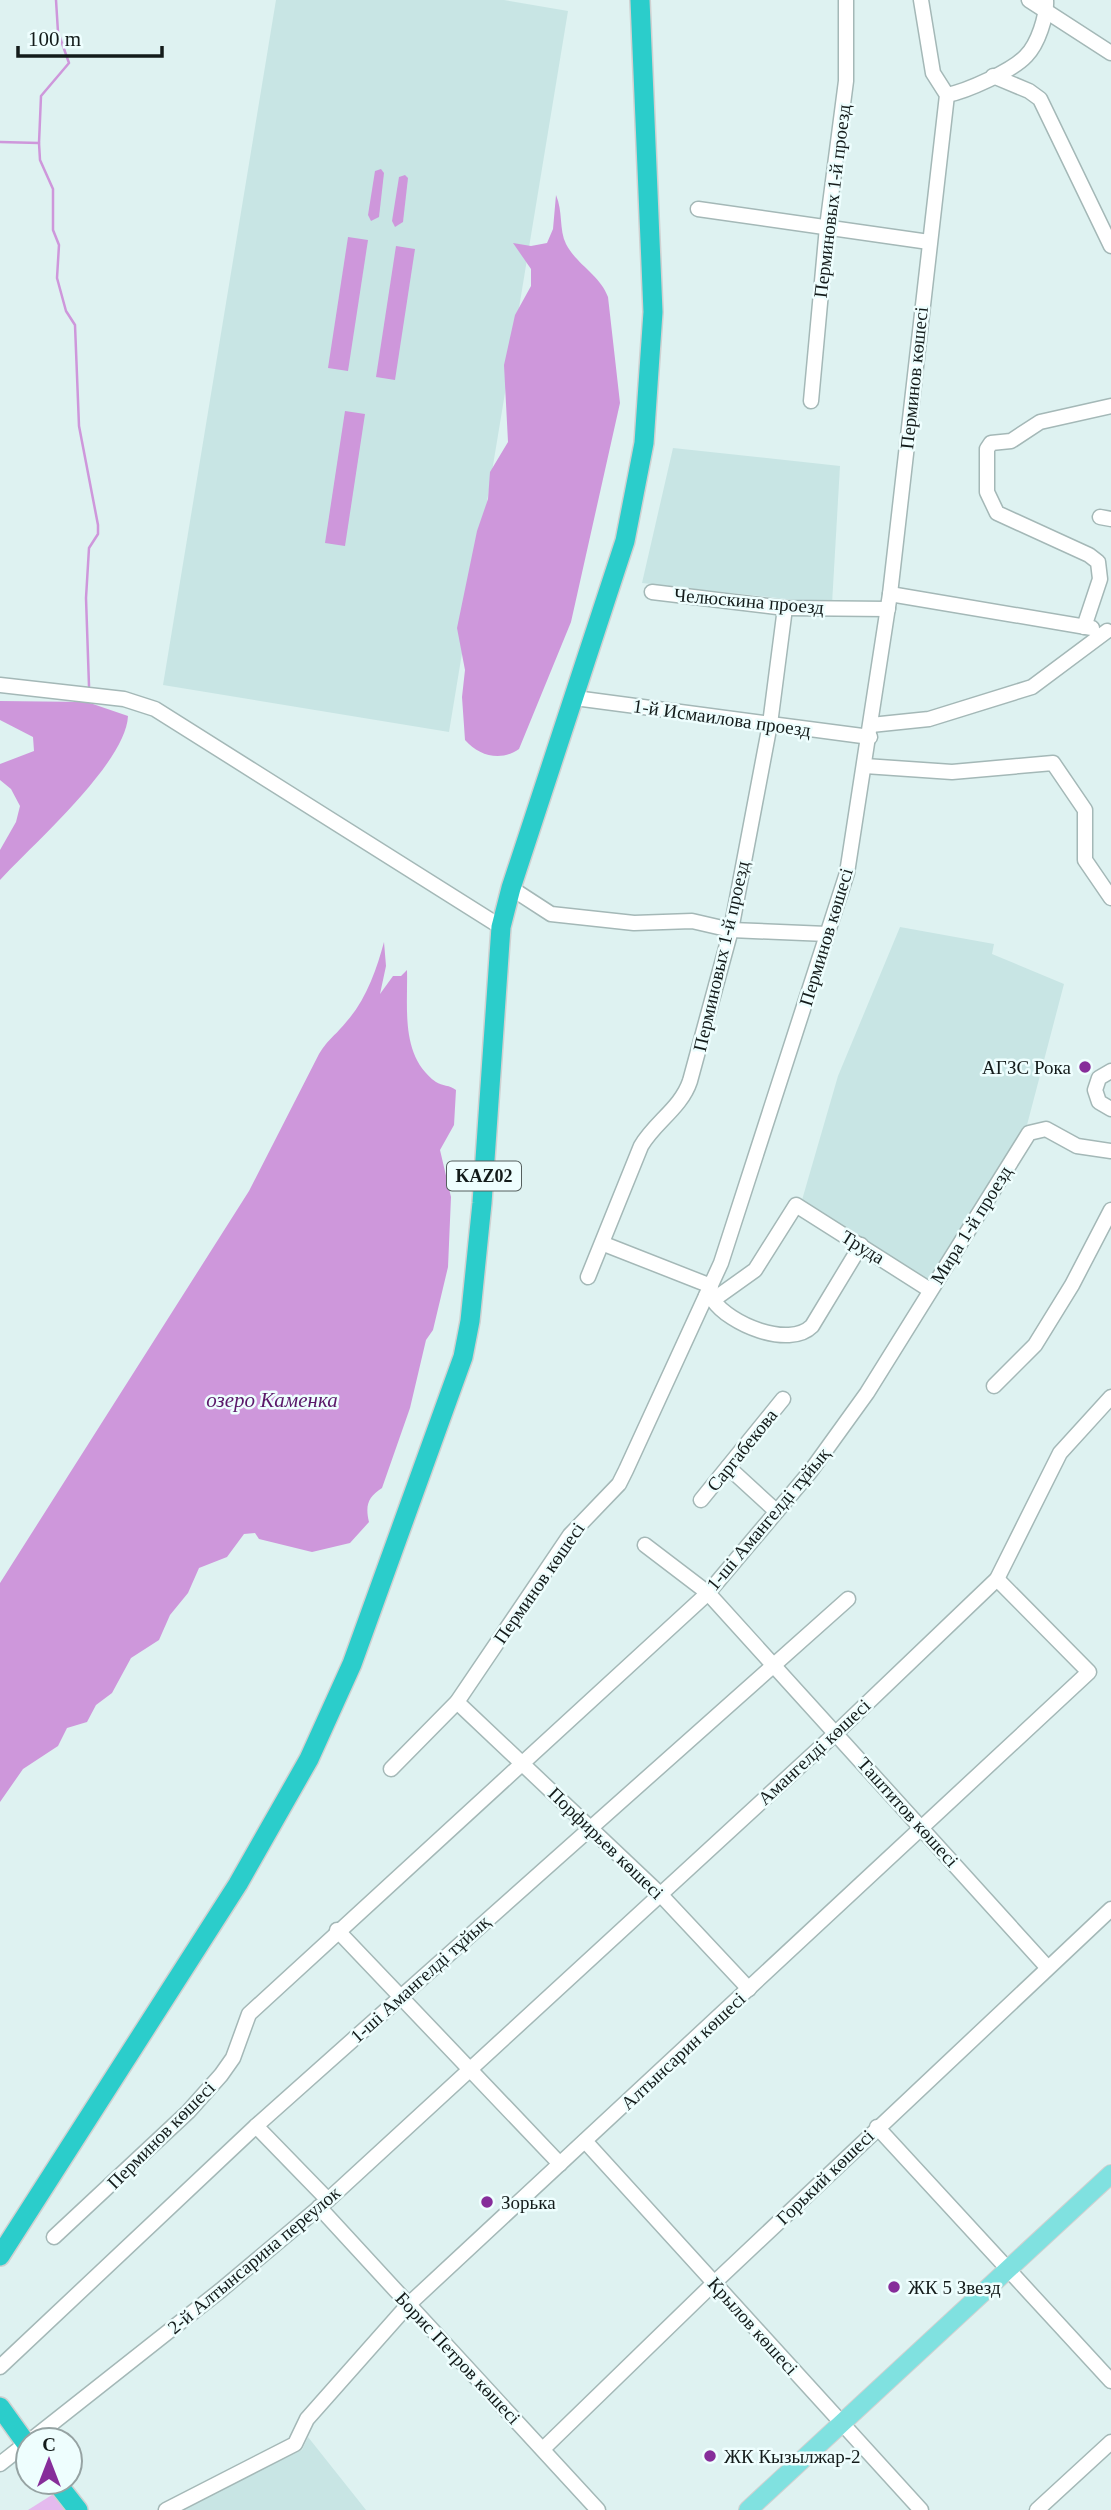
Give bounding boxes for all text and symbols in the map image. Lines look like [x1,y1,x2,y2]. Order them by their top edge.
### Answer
scale bar [18,14,161,58]
text: 100 m [28,27,81,51]
street label: Перминовых 1-й проезд [810,103,854,299]
street label: Перминов көшесі [896,306,932,450]
street label: Челюскина проезд [673,584,825,618]
street label: 1-й Исмаилова проезд [632,695,812,741]
street label: Перминовых 1-й проезд [689,858,753,1053]
street label: Перминов көшесі [795,866,857,1008]
place label: АГЗС Рока [982,1057,1072,1078]
marker: АГЗС Рока [1077,1059,1093,1075]
road number: KAZ02 [447,1162,521,1190]
street label: Мира 1-й проезд [926,1162,1016,1288]
street label: Труда [838,1226,889,1269]
water label: озеро Каменка [206,1388,338,1412]
street label: Саргабекова [702,1404,782,1495]
street label: 1-ші Амангелді тұйық [702,1443,834,1595]
street label: Перминов көшесі [489,1518,589,1648]
street label: Амангелді көшесі [754,1695,874,1809]
street label: Таштитов көшесі [853,1753,963,1871]
street label: Порфирьев көшесі [544,1783,668,1903]
street label: 1-ші Амангелді тұйық [346,1911,494,2047]
street label: Алтынсарин көшесі [617,1988,749,2114]
street label: Перминов көшесі [103,2077,219,2193]
street label: Горький көшесі [772,2125,878,2229]
street label: 2-й Алтынсарина переулок [164,2181,345,2338]
place label: Зорька [501,2192,556,2213]
marker: Зорька [479,2194,495,2210]
street label: Крылов көшесі [704,2273,802,2379]
place label: ЖК 5 Звезд [908,2277,1001,2298]
marker: ЖК 5 Звезд [886,2279,902,2295]
street label: Борис Петров көшесі [391,2288,525,2428]
north arrow [14,2426,84,2496]
text: С [42,2434,56,2455]
place label: ЖК Кызылжар-2 [724,2446,861,2467]
marker: ЖК Кызылжар-2 [702,2448,718,2464]

